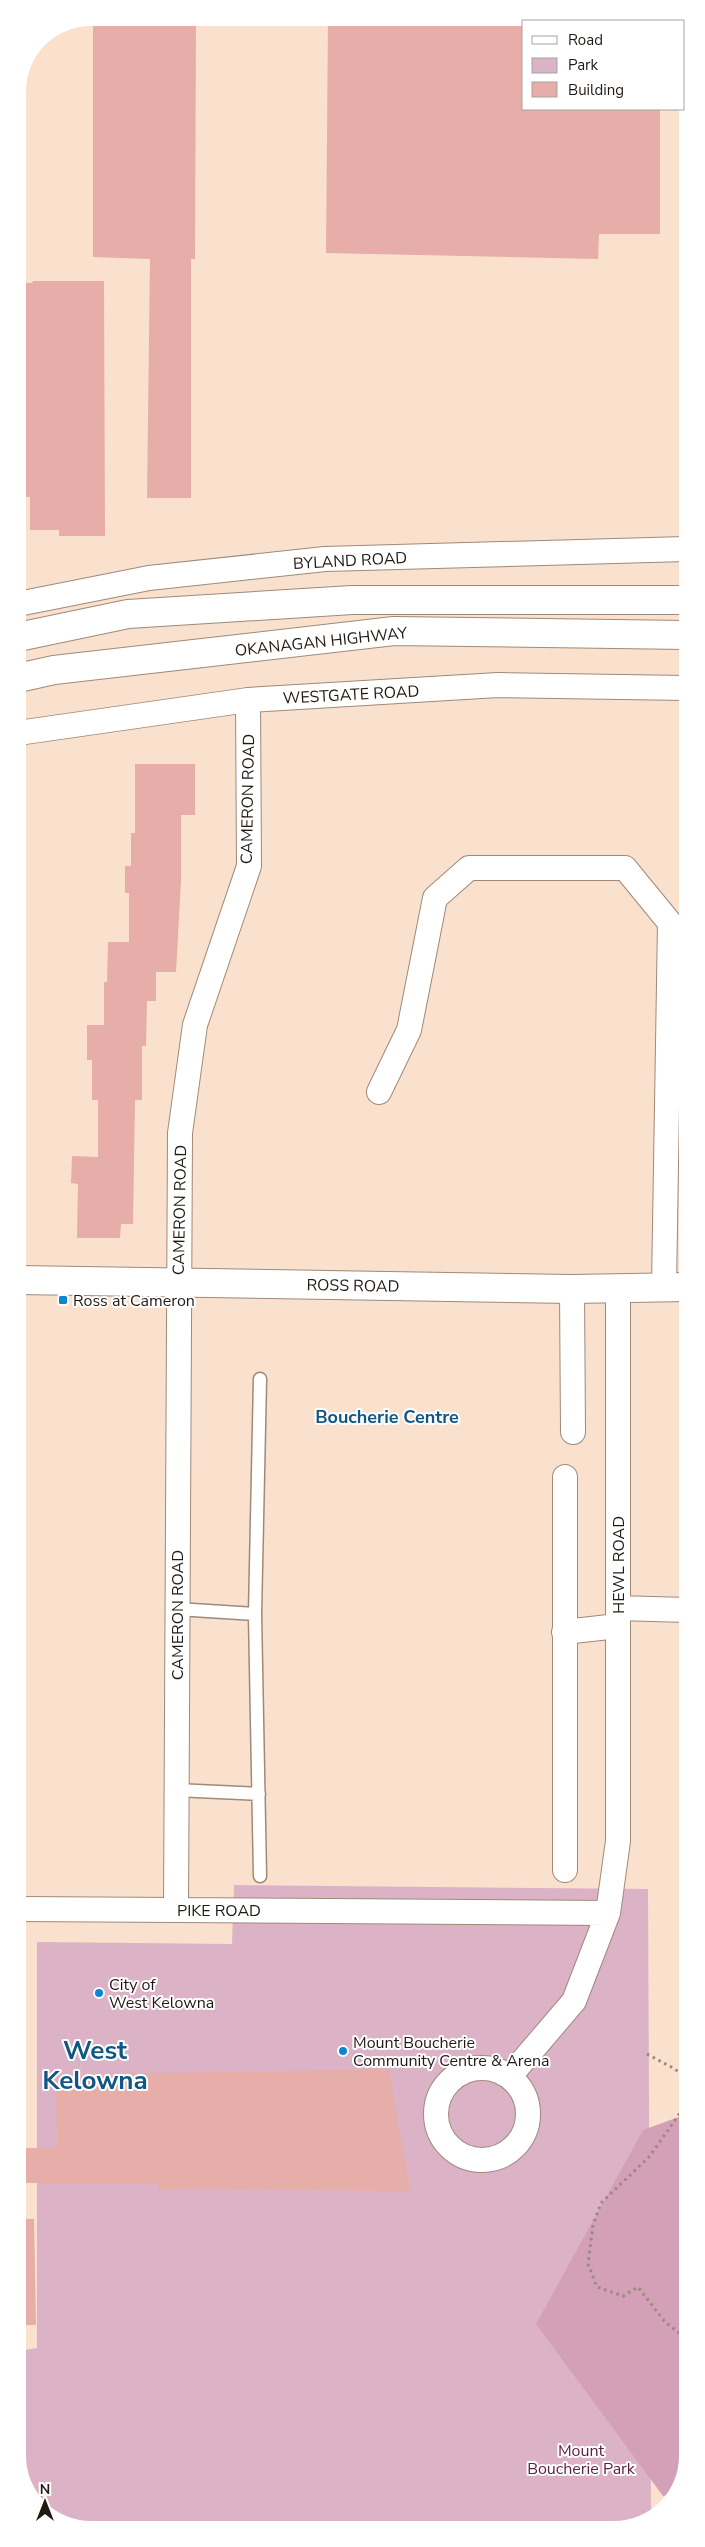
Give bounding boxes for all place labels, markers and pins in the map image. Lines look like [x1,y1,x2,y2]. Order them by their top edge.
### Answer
place label: Ross at Cameron [73,1290,195,1312]
marker: Ross at Cameron [57,1294,69,1306]
place label: City of West Kelowna [109,1974,214,2014]
marker: City of West Kelowna [93,1987,105,1999]
place label: Mount Boucherie Community Centre & Arena [353,2032,550,2072]
marker: Mount Boucherie Community Centre & Arena [337,2045,349,2057]

